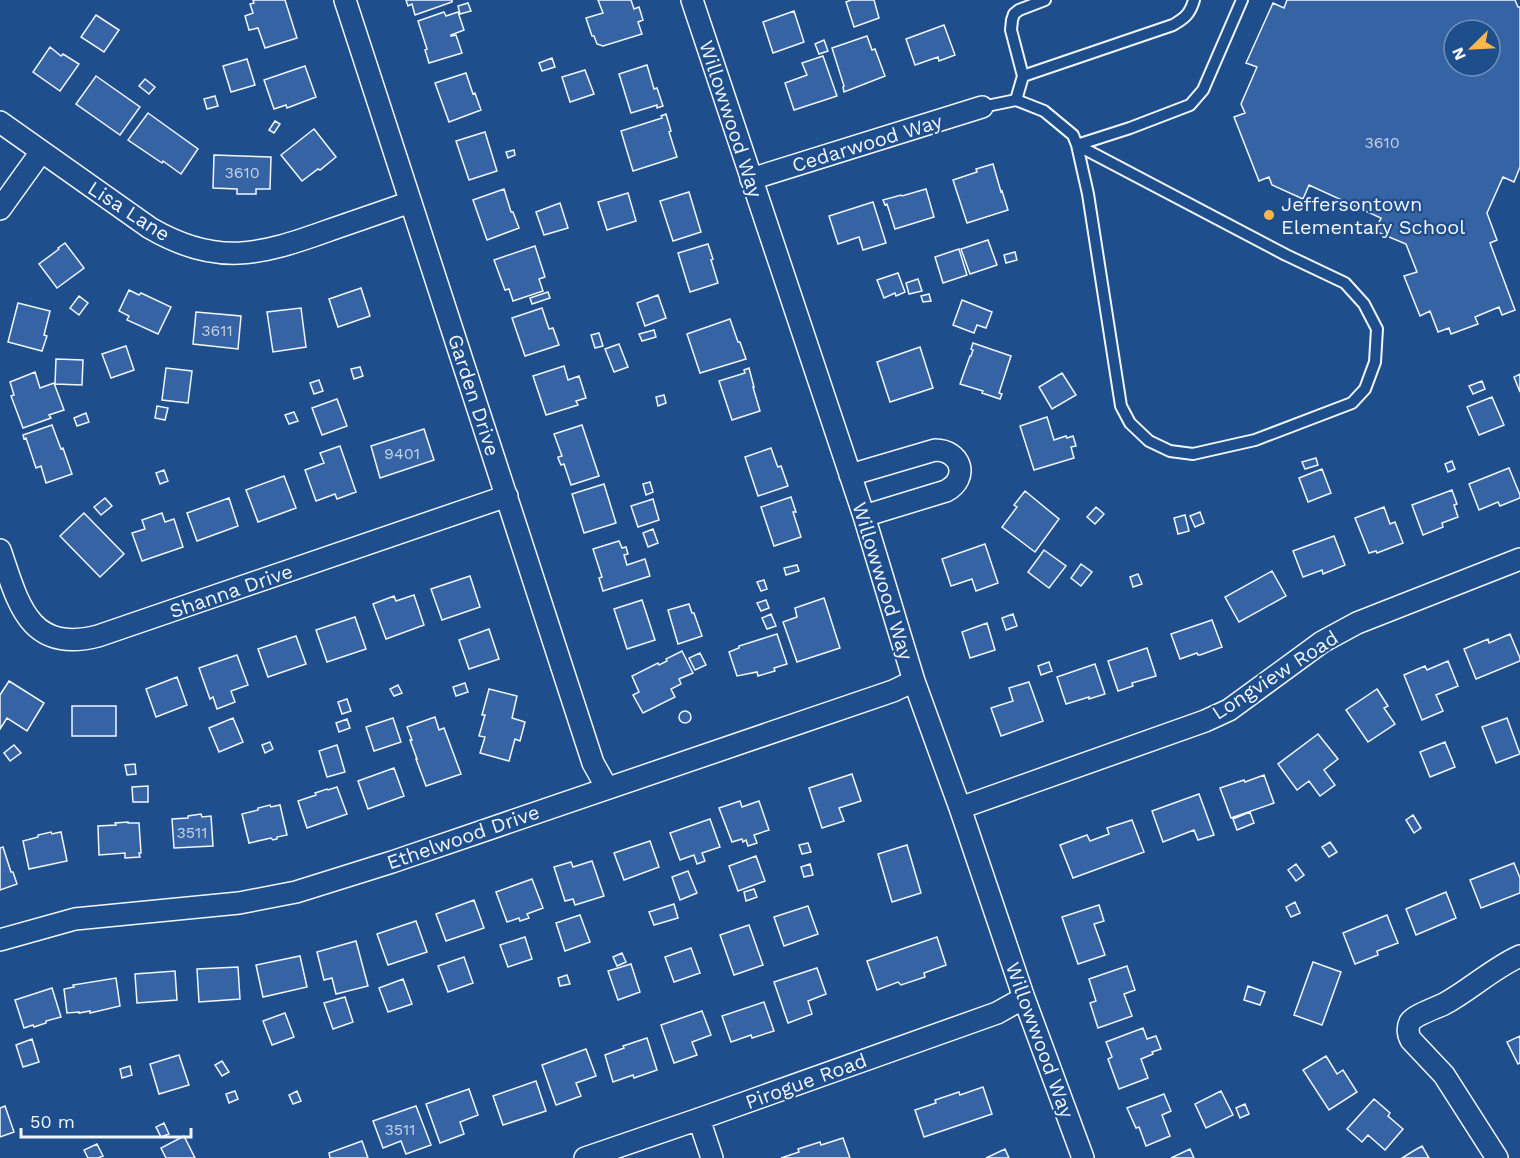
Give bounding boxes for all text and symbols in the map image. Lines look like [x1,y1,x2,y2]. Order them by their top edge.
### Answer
north arrow [1442,18,1502,78]
street label: Willowwood Way [694,37,768,201]
text: N [1448,45,1470,63]
street label: Cedarwood Way [789,109,946,177]
house number: 3610 [1364,133,1400,152]
house number: 3610 [224,163,260,182]
street label: Lisa Lane [84,176,174,246]
place label: Jeffersontown Elementary School [1281,192,1465,239]
marker: Jeffersontown Elementary School [1262,208,1276,222]
house number: 3611 [201,321,233,340]
street label: Garden Drive [443,331,505,459]
house number: 9401 [384,444,420,463]
street label: Willowwood Way [848,499,919,664]
street label: Shanna Drive [166,559,296,623]
street label: Longview Road [1207,625,1343,725]
street label: Ethelwood Drive [383,800,543,874]
house number: 3511 [176,823,208,842]
street label: Willowwood Way [1001,959,1080,1122]
street label: Pirogue Road [742,1048,870,1114]
scale bar [21,1101,190,1139]
text: 50 m [30,1111,75,1132]
house number: 3511 [384,1120,416,1139]

